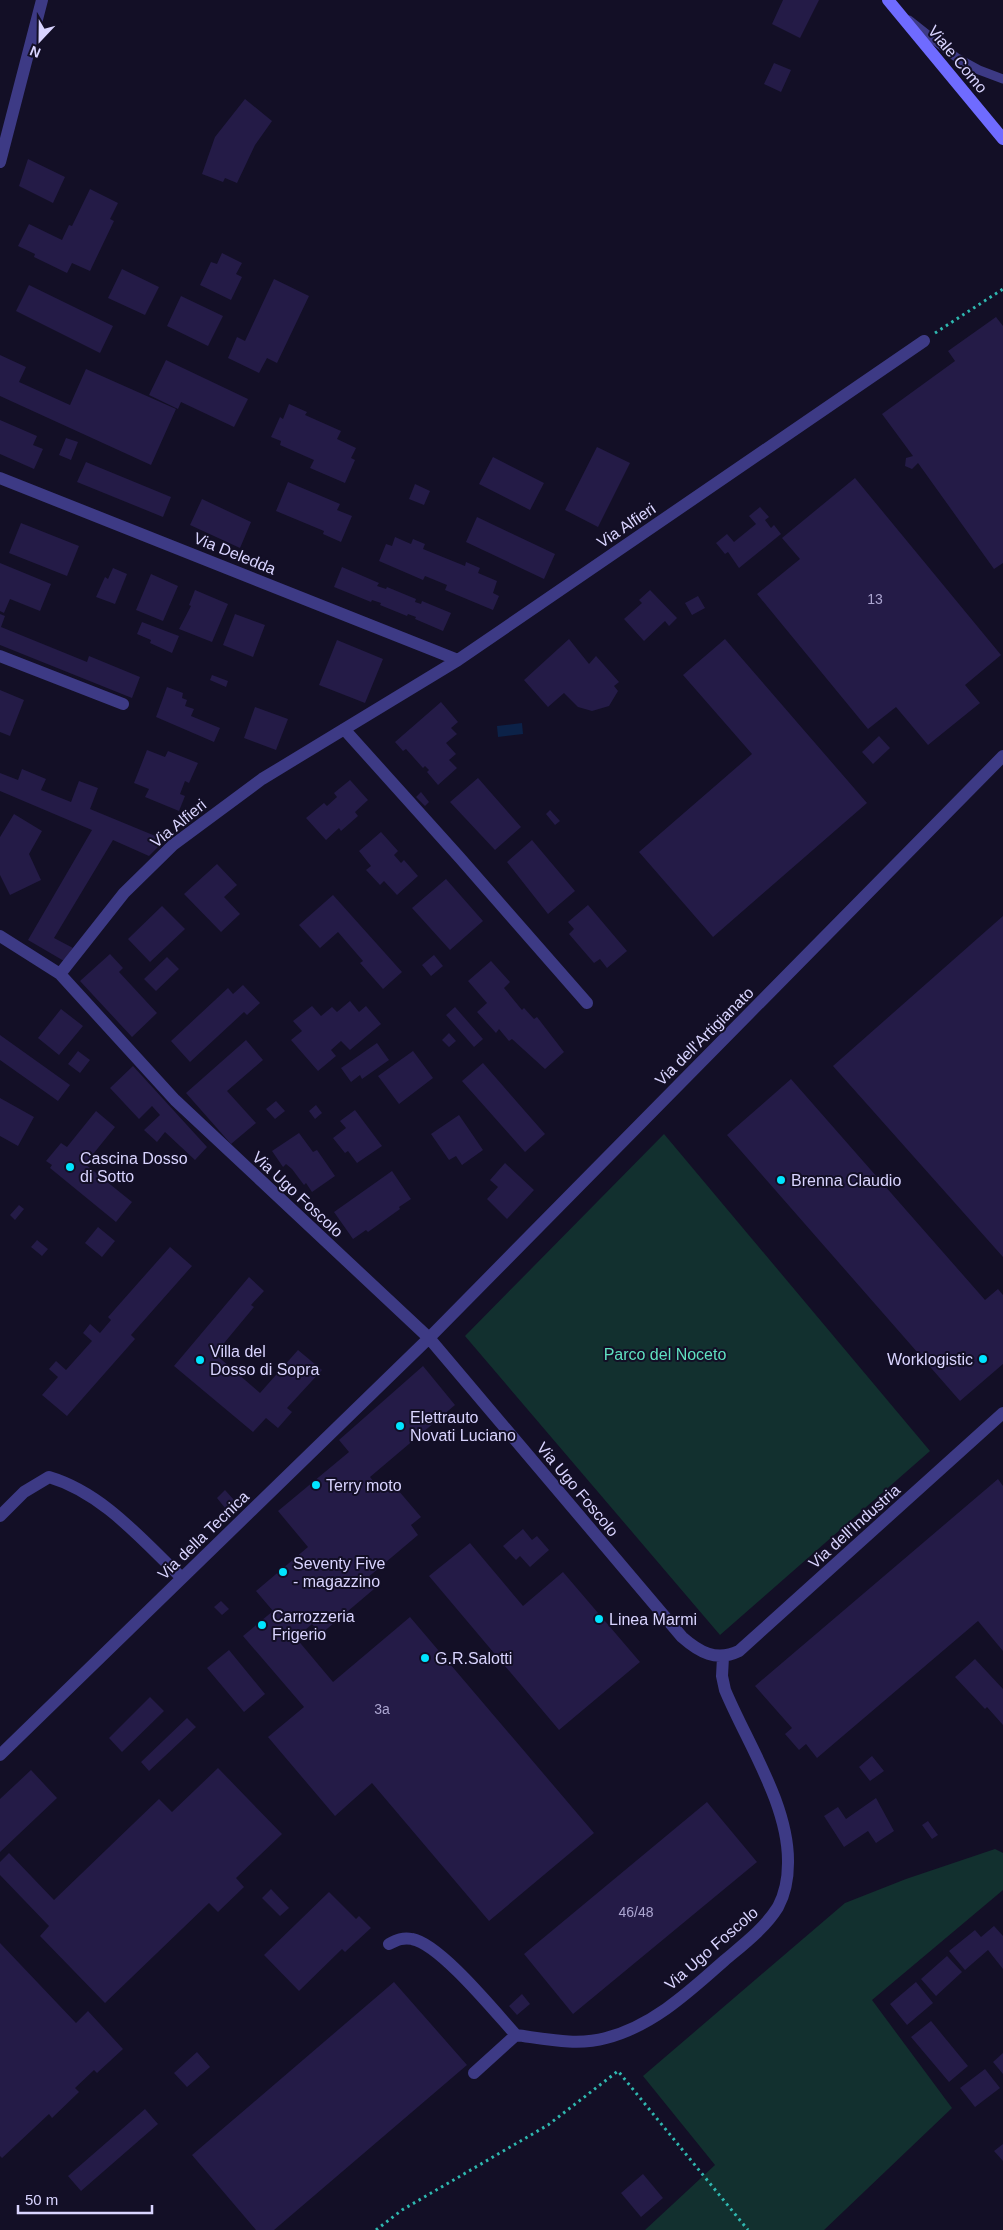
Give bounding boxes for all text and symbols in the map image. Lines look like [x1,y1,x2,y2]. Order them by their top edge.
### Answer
north arrow [15,15,65,65]
street label: Viale Como [925,22,991,96]
text: N [27,43,43,61]
street label: Via Alfieri [594,500,659,551]
street label: Via Deledda [191,529,278,578]
house number: 13 [867,591,883,607]
street label: Via Alfieri [147,796,209,851]
street label: Via dell'Artigianato [652,984,757,1089]
street label: Via Ugo Foscolo [249,1148,346,1241]
place label: Cascina Dosso di Sotto [80,1150,188,1185]
marker: Cascina Dosso di Sotto [64,1161,76,1173]
place label: Brenna Claudio [791,1172,901,1189]
marker: Brenna Claudio [775,1174,787,1186]
place label: Villa del Dosso di Sopra [210,1343,319,1378]
park label: Parco del Noceto [604,1346,726,1363]
place label: Worklogistic [887,1351,973,1368]
marker: Worklogistic [977,1353,989,1365]
marker: Villa del Dosso di Sopra [194,1354,206,1366]
place label: Elettrauto Novati Luciano [410,1409,516,1444]
marker: Elettrauto Novati Luciano [394,1420,406,1432]
street label: Via Ugo Foscolo [533,1439,622,1540]
place label: Terry moto [326,1477,402,1494]
marker: Terry moto [310,1479,322,1491]
street label: Via dell'Industria [805,1481,903,1572]
street label: Via della Tecnica [154,1488,252,1583]
place label: Seventy Five - magazzino [293,1555,386,1590]
marker: Seventy Five - magazzino [277,1566,289,1578]
place label: Carrozzeria Frigerio [272,1608,355,1643]
place label: Linea Marmi [609,1611,697,1628]
marker: Linea Marmi [593,1613,605,1625]
marker: Carrozzeria Frigerio [256,1619,268,1631]
place label: G.R.Salotti [435,1650,512,1667]
marker: G.R.Salotti [419,1652,431,1664]
house number: 3a [374,1701,390,1717]
street label: Via Ugo Foscolo [662,1903,761,1993]
house number: 46/48 [618,1904,654,1920]
scale bar [18,2182,151,2214]
text: 50 m [25,2191,58,2208]

